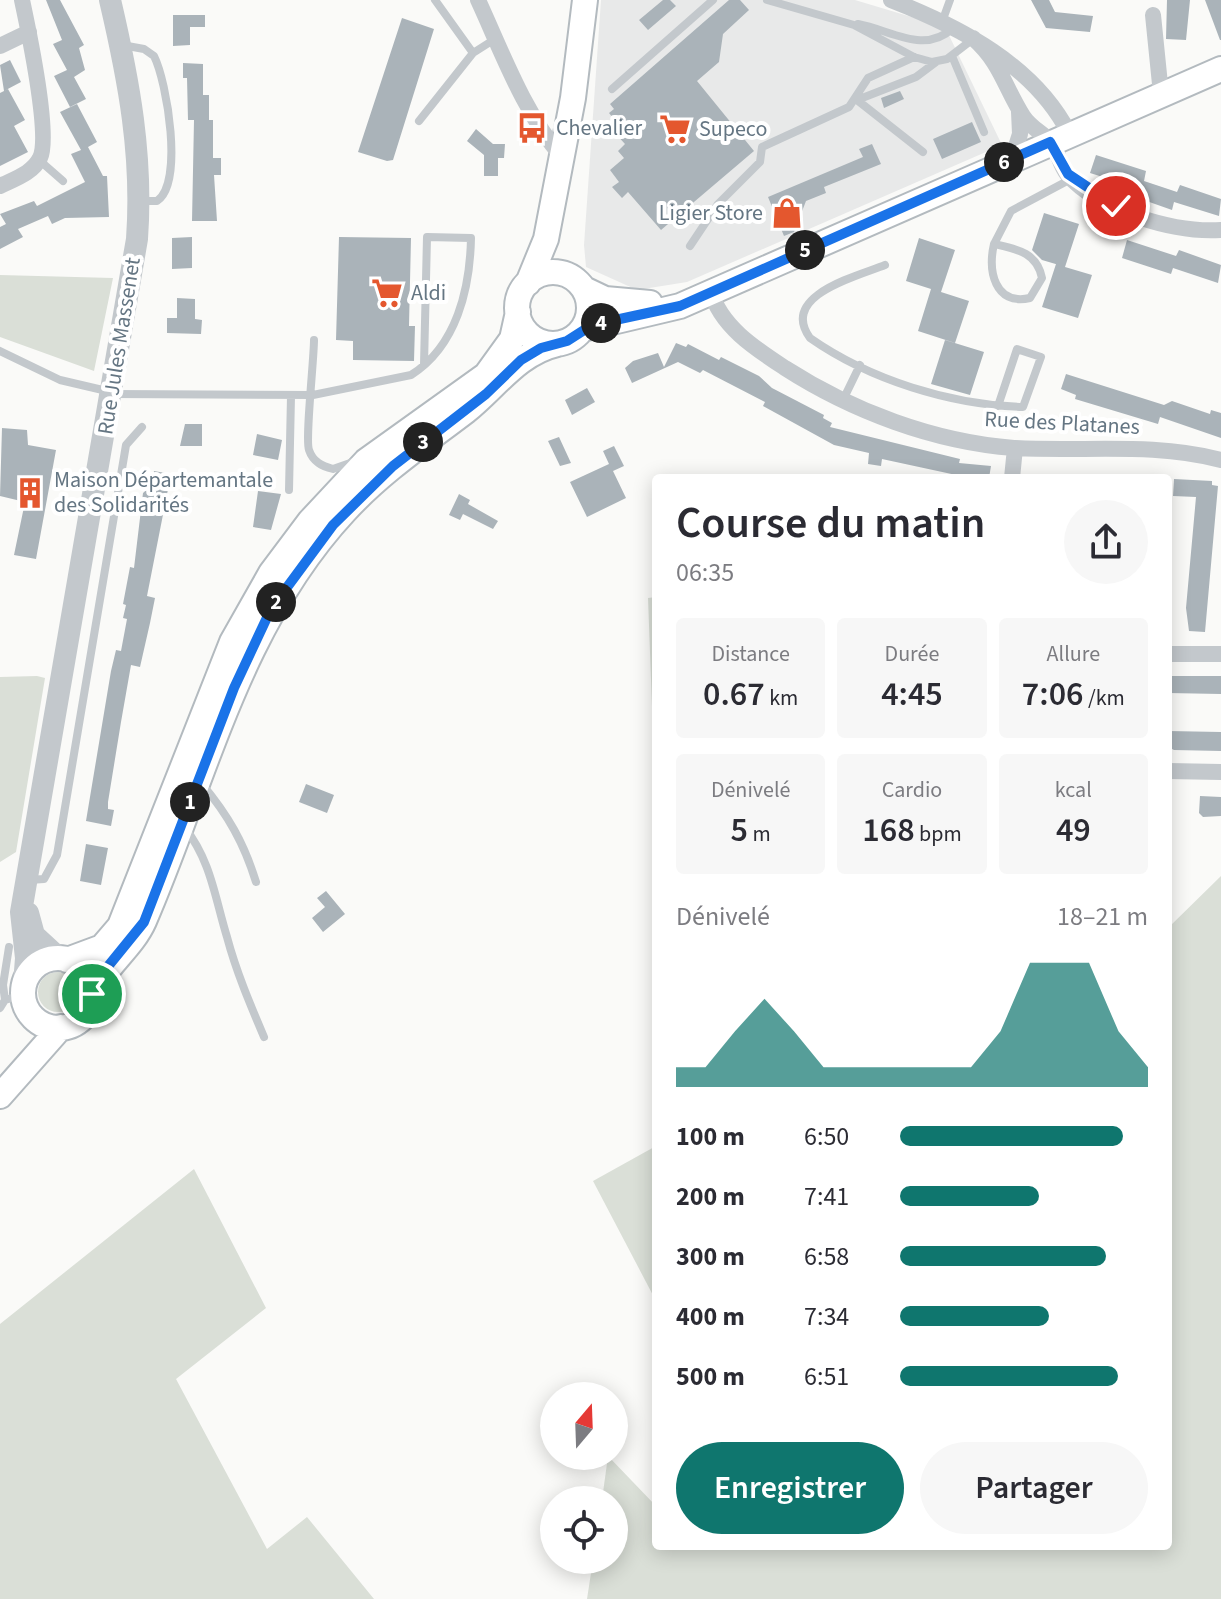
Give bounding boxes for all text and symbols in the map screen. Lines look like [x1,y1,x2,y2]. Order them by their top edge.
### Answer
bus stop icon: Chevalier [515,111,549,145]
place label: Chevalier [556,112,642,144]
supermarket icon: Supeco [658,112,692,146]
place label: Supeco [699,113,767,145]
pin: 6 [984,142,1024,182]
text: 6 [998,146,1010,178]
pin [1082,172,1150,240]
icon: check [1094,184,1138,228]
shop icon: Ligier Store [770,196,804,230]
place label: Ligier Store [659,197,763,229]
pin: 5 [785,230,825,270]
text: 5 [799,234,811,266]
street label: Rue Jules Massenet [89,255,149,437]
supermarket icon: Aldi [370,276,404,310]
place label: Aldi [411,277,446,309]
pin: 4 [581,303,621,343]
text: 4 [595,307,607,339]
street label: Rue des Platanes [983,403,1141,443]
pin: 3 [403,422,443,462]
text: 3 [417,426,429,458]
place label: Maison Départemantale des Solidarités [54,464,273,521]
building icon: Maison Départemantale des Solidarités [13,476,47,510]
text: Course du matin [676,492,985,555]
button: share [1064,500,1148,584]
text: 06:35 [676,554,734,591]
pin: 2 [256,582,296,622]
text: 2 [270,586,282,618]
text: Distance [712,638,790,670]
text: Durée [885,638,939,670]
text: Allure [1047,638,1100,670]
text: 0.67 [703,670,765,719]
text: 4:45 [881,670,943,719]
text: 7:06 [1022,670,1084,719]
text: km [765,682,798,714]
text: /km [1084,682,1125,714]
text: Dénivelé [711,774,790,806]
text: Cardio [882,774,942,806]
text: kcal [1055,774,1092,806]
pin: 1 [170,782,210,822]
text: 1 [184,786,196,818]
text: 5 [731,806,748,855]
text: 168 [862,806,915,855]
text: 49 [1056,806,1091,855]
text: m [748,818,771,850]
text: bpm [915,818,962,850]
text: Dénivelé [676,898,770,935]
text: 18–21 m [1057,898,1148,935]
pin [58,960,126,1028]
icon: arrive [70,972,114,1016]
text: 100 m [676,1118,745,1155]
text: 6:50 [804,1118,849,1155]
text: 200 m [676,1178,745,1215]
text: 7:41 [804,1178,849,1215]
text: 300 m [676,1238,745,1275]
text: 6:58 [804,1238,849,1275]
text: 400 m [676,1298,745,1335]
text: 7:34 [804,1298,849,1335]
text: 500 m [676,1358,745,1395]
text: 6:51 [804,1358,849,1395]
north arrow [540,1382,628,1470]
map controls [540,1382,628,1574]
button: Enregistrer [676,1442,904,1534]
button: Partager [920,1442,1148,1534]
button: locate [540,1486,628,1574]

